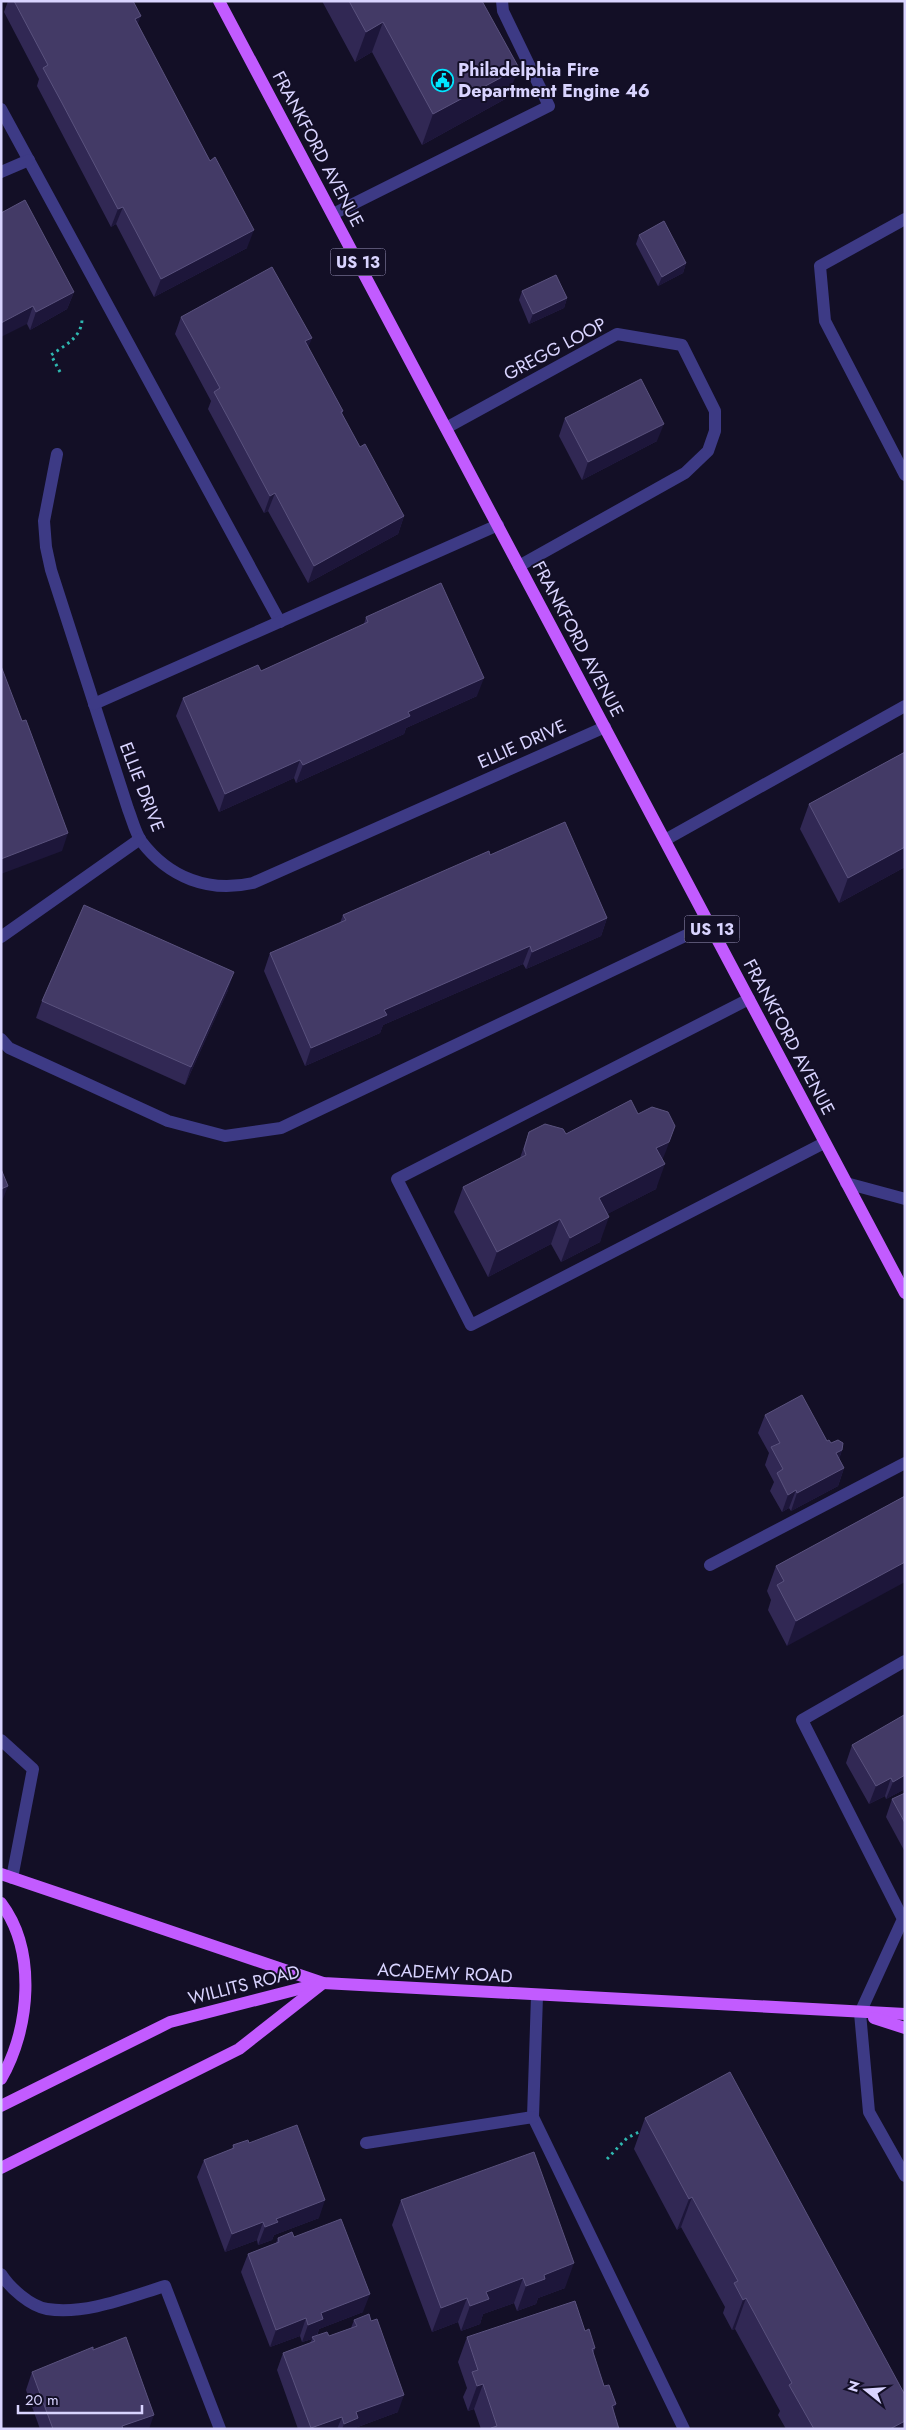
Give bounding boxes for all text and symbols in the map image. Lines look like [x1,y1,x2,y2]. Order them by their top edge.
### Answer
place label: Philadelphia Fire Department Engine 46 [458,57,650,104]
street label: FRANKFORD AVENUE [266,67,370,231]
public building icon: Philadelphia Fire Department Engine 46 [430,68,454,92]
road number: US 13 [330,248,386,276]
street label: GREGG LOOP [499,311,611,387]
street label: FRANKFORD AVENUE [526,557,630,721]
street label: ELLIE DRIVE [474,713,570,775]
street label: ELLIE DRIVE [113,738,171,836]
road number: US 13 [684,916,740,942]
street label: FRANKFORD AVENUE [737,955,841,1119]
street label: ACADEMY ROAD [377,1956,513,1990]
street label: WILLITS ROAD [185,1959,303,2011]
north arrow [841,2365,891,2415]
text: N [842,2378,865,2394]
scale bar [18,2382,141,2414]
text: 20 m [25,2389,59,2411]

